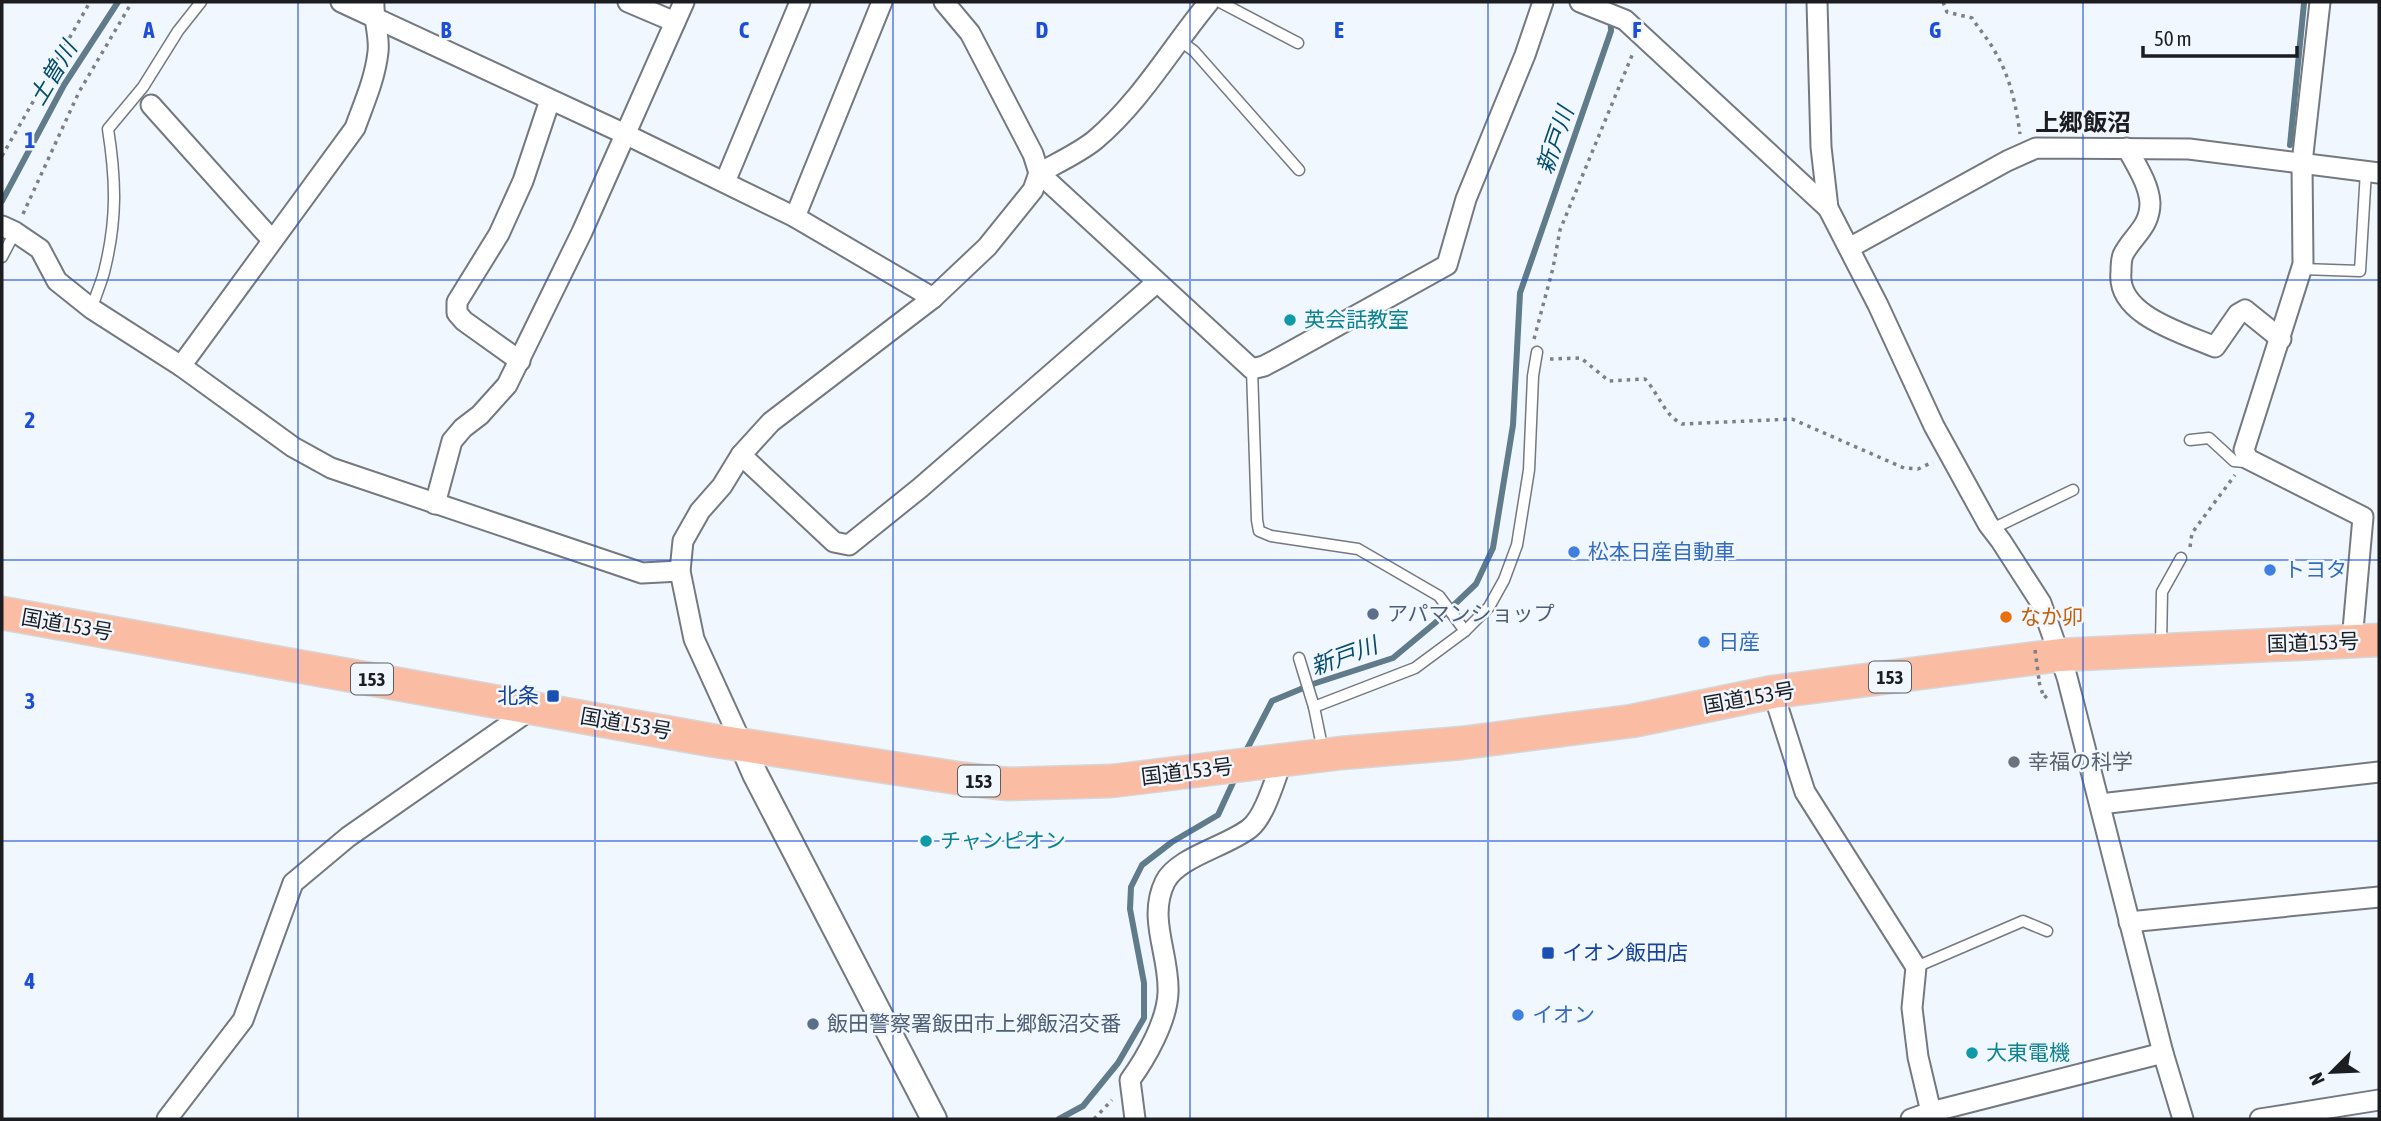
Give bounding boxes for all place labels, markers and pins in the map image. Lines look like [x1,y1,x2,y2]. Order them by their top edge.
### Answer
place label: 英会話教室 [1304,307,1409,331]
marker: 英会話教室 [1282,312,1298,328]
place label: 松本日産自動車 [1588,539,1735,563]
marker: 松本日産自動車 [1566,544,1582,560]
place label: トヨタ [2284,557,2347,581]
marker: トヨタ [2262,562,2278,578]
place label: アパマンショップ [1387,601,1555,625]
place label: なか卯 [2020,604,2083,628]
marker: アパマンショップ [1365,606,1381,622]
marker: なか卯 [1998,609,2014,625]
place label: 日産 [1718,629,1760,653]
marker: 日産 [1696,634,1712,650]
place label: 北条 [497,683,539,707]
marker: 北条 [545,688,561,704]
place label: 幸福の科学 [2028,749,2133,773]
marker: 幸福の科学 [2006,754,2022,770]
place label: チャンピオン [940,828,1066,852]
marker: チャンピオン [918,833,934,849]
place label: イオン飯田店 [1562,940,1688,964]
marker: イオン飯田店 [1540,945,1556,961]
place label: イオン [1532,1002,1595,1026]
marker: イオン [1510,1007,1526,1023]
place label: 飯田警察署飯田市上郷飯沼交番 [827,1011,1121,1035]
marker: 飯田警察署飯田市上郷飯沼交番 [805,1016,821,1032]
place label: 大東電機 [1986,1040,2070,1064]
marker: 大東電機 [1964,1045,1980,1061]

